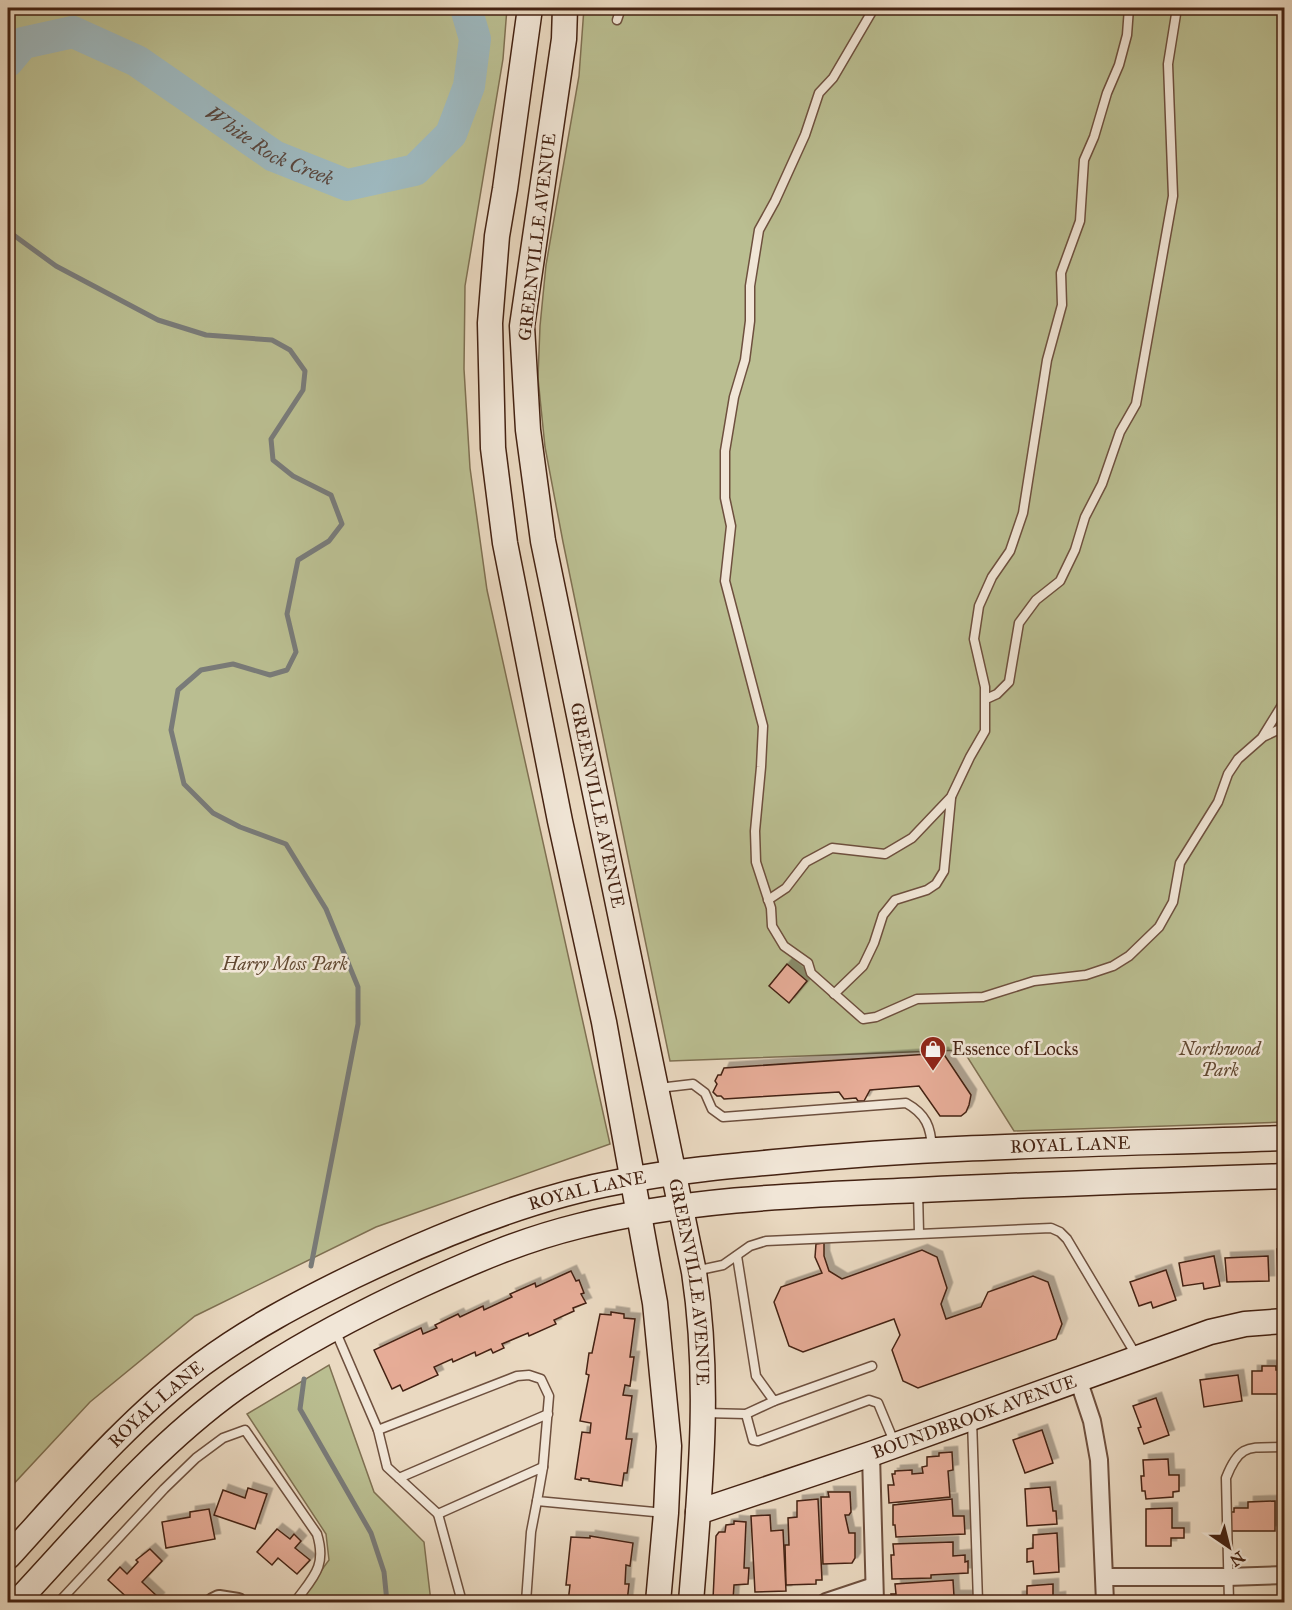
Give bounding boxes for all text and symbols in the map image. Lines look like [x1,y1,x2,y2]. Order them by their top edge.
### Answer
water label: White Rock Creek [201,100,337,190]
street label: GREENVILLE AVENUE [513,132,561,342]
street label: GREENVILLE AVENUE [566,701,630,910]
park label: Harry Moss Park [221,953,348,975]
shop icon: Essence of Locks [918,1034,948,1072]
place label: Essence of Locks [952,1038,1078,1060]
park label: Northwood Park [1178,1038,1262,1081]
street label: ROYAL LANE [1010,1132,1131,1158]
street label: ROYAL LANE [526,1166,648,1215]
street label: GREENVILLE AVENUE [664,1176,714,1386]
street label: ROYAL LANE [104,1356,208,1452]
street label: BOUNDBROOK AVENUE [869,1370,1079,1464]
north arrow [1199,1517,1259,1577]
text: N [1226,1547,1248,1571]

